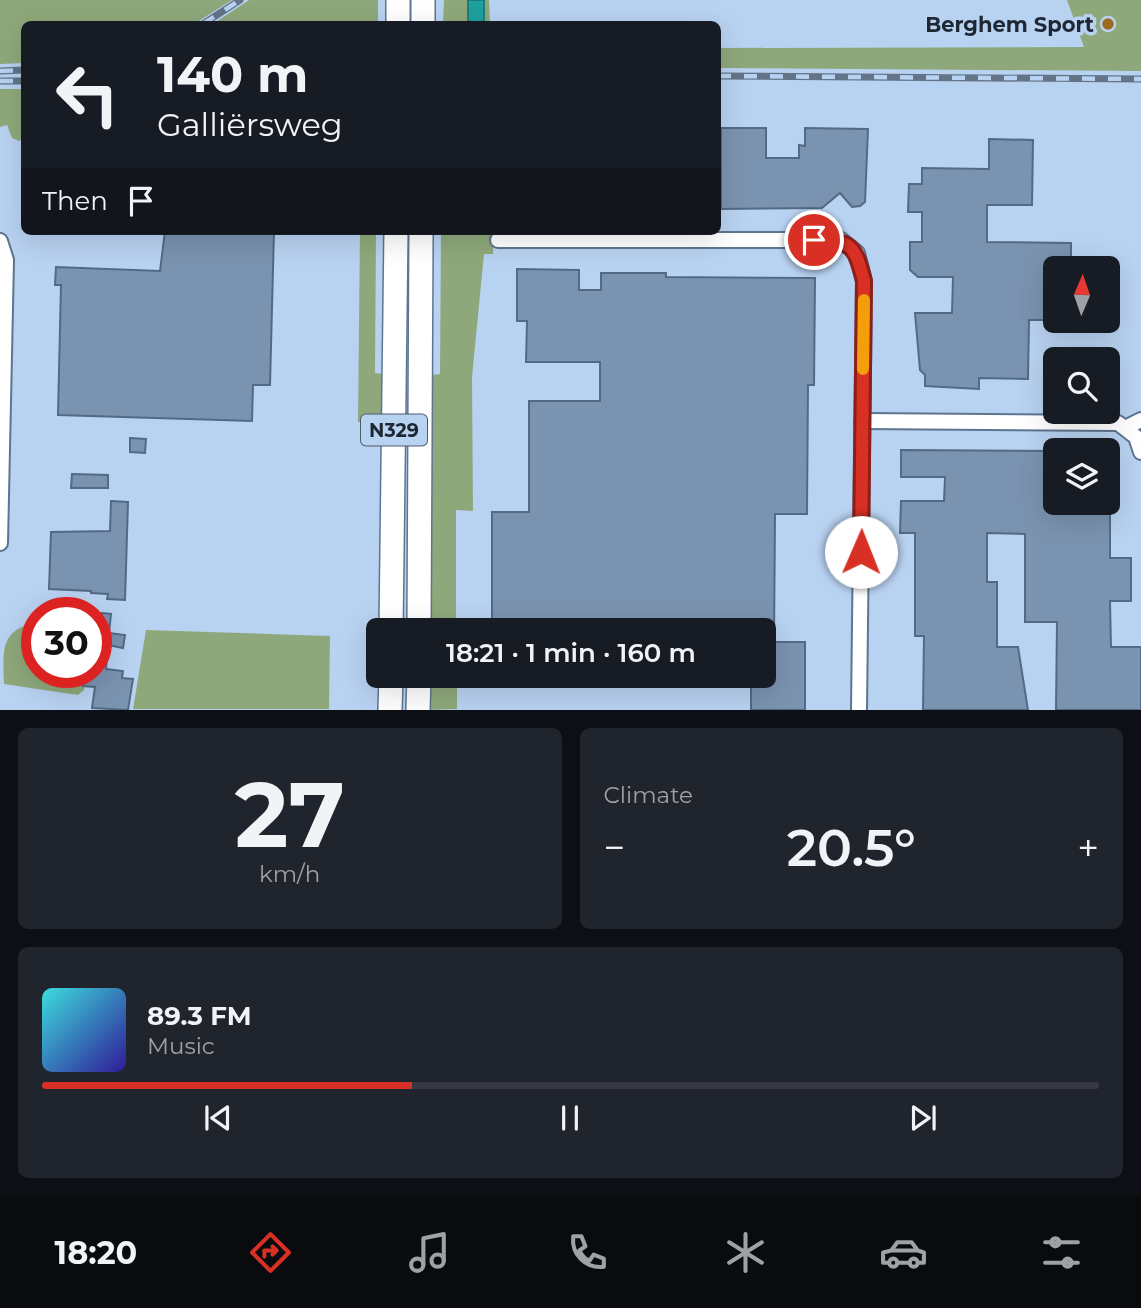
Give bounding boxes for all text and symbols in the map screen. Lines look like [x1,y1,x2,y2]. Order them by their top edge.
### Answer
place label: Berghem Sport [925,12,1094,37]
marker: Berghem Sport [1100,16,1116,32]
text: 140 m [157,45,309,104]
icon: left [42,49,133,140]
text: Galliërsweg [157,105,343,144]
icon: arrive [122,182,160,220]
text: Then [42,185,108,217]
pin [784,210,844,270]
icon: arrive [795,221,833,259]
north arrow [1043,256,1120,332]
map controls [1043,256,1120,515]
button: search [1043,347,1120,424]
road number: N329 [361,414,427,446]
button: layers [1043,438,1120,515]
position arrow [824,515,898,589]
speed limit sign: 30 [21,597,112,688]
text: 18:21 · 1 min · 160 m [446,637,696,669]
text: 27 [235,759,345,870]
text: Climate [604,781,693,809]
text: 20.5° [787,816,916,879]
text: − [604,824,625,871]
text: + [1077,824,1099,871]
text: km/h [259,860,320,888]
text: 89.3 FM [147,1000,252,1032]
text: Music [147,1032,215,1060]
icon: previous [199,1099,237,1137]
icon: pause [551,1099,589,1137]
icon: next [904,1099,942,1137]
icon: directions [246,1228,295,1277]
icon: music [405,1228,454,1277]
icon: phone [563,1228,612,1277]
icon: climate [721,1228,770,1277]
icon: car [879,1228,928,1277]
icon: filters [1037,1228,1086,1277]
text: 18:20 [55,1233,137,1272]

